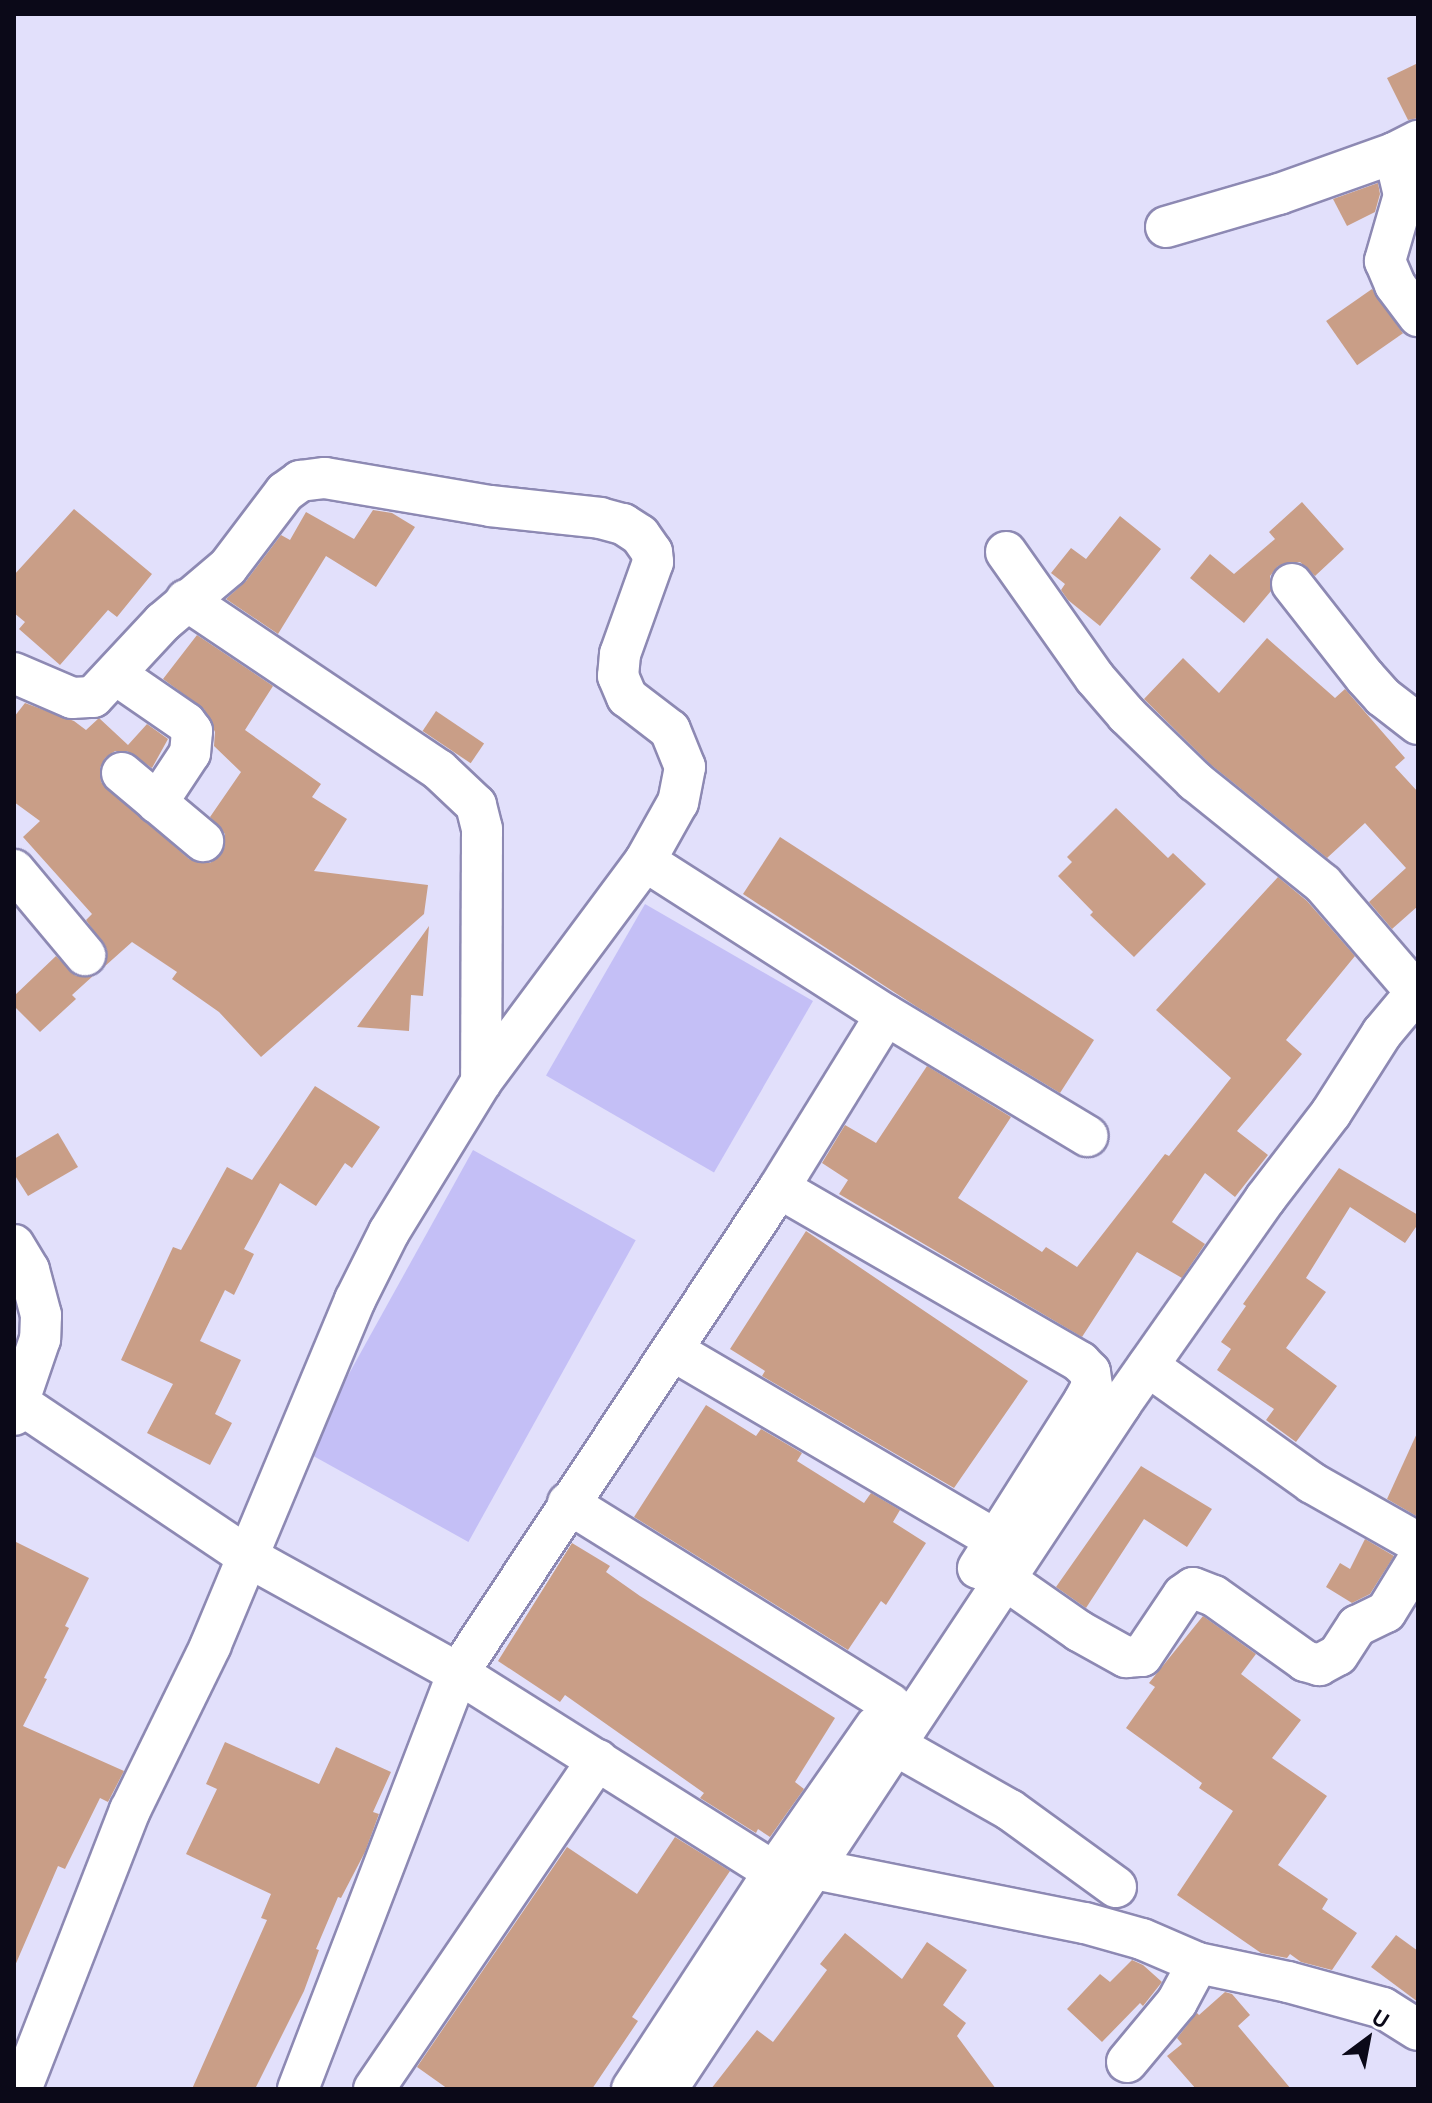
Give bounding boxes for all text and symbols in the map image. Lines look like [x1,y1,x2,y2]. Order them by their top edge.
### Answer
north arrow [1328,1999,1408,2079]
text: U [1367,2003,1394,2034]

